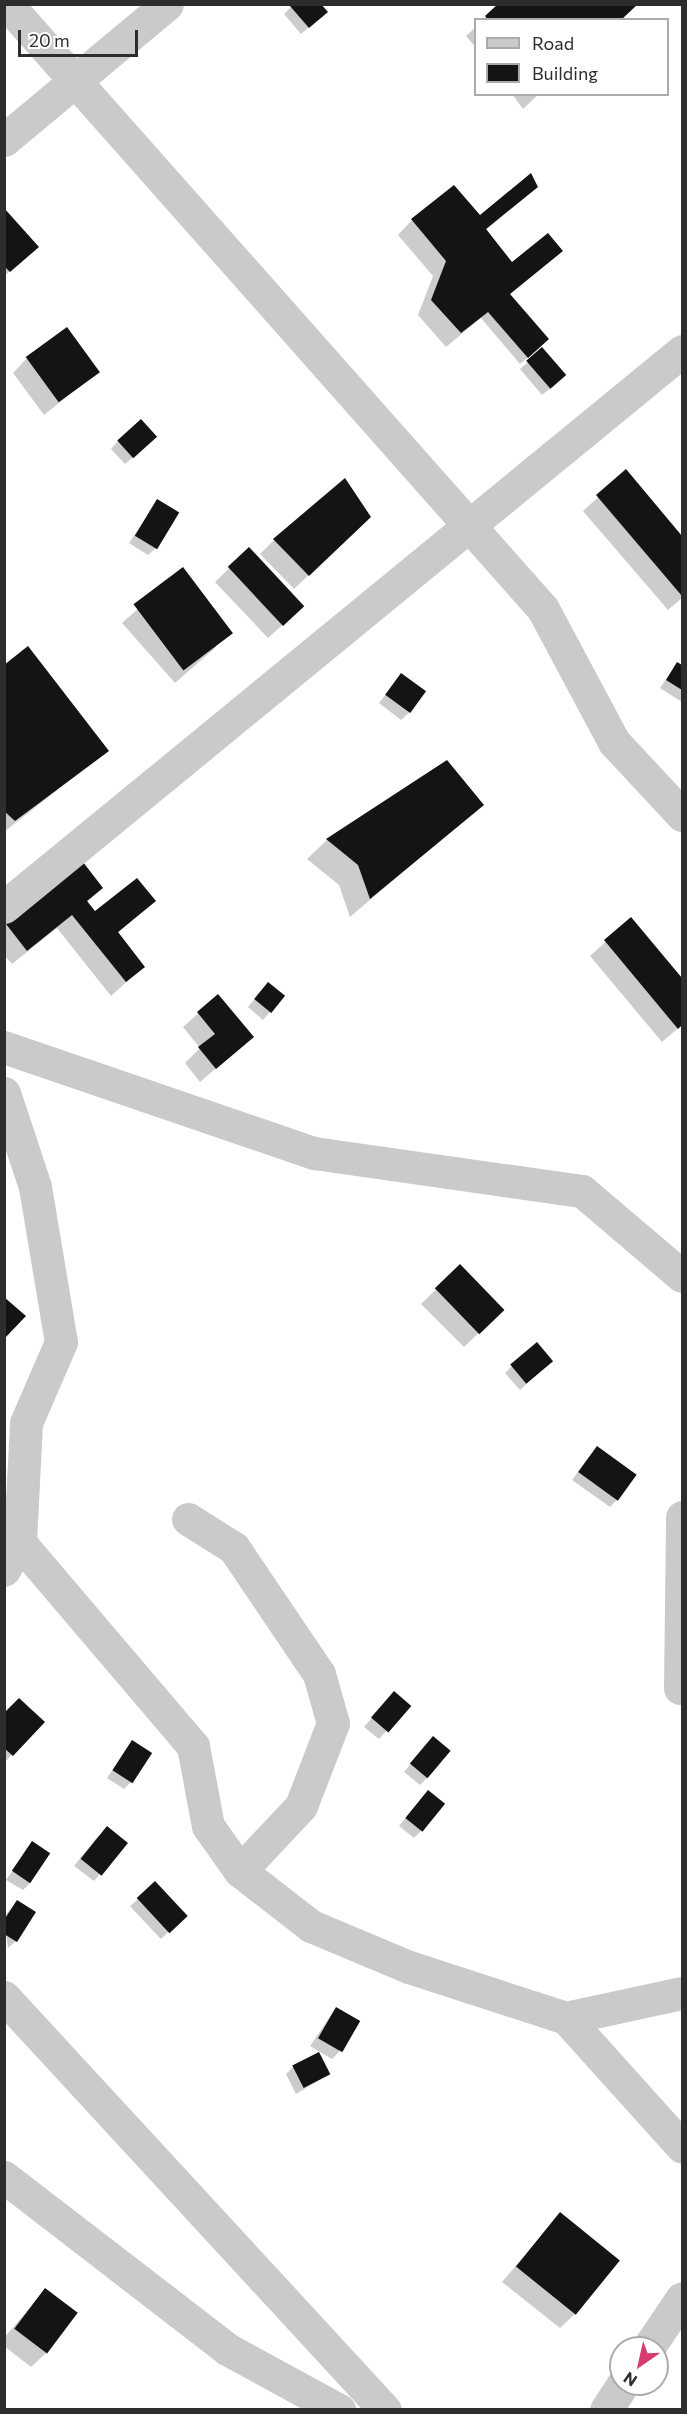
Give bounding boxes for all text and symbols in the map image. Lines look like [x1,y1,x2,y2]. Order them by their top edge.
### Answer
scale bar [21,18,141,56]
legend [474,18,669,96]
text: 20 m [29,29,70,51]
text: Road [532,32,574,54]
text: Building [532,62,598,84]
north arrow [609,2336,669,2396]
text: N [619,2368,640,2391]

